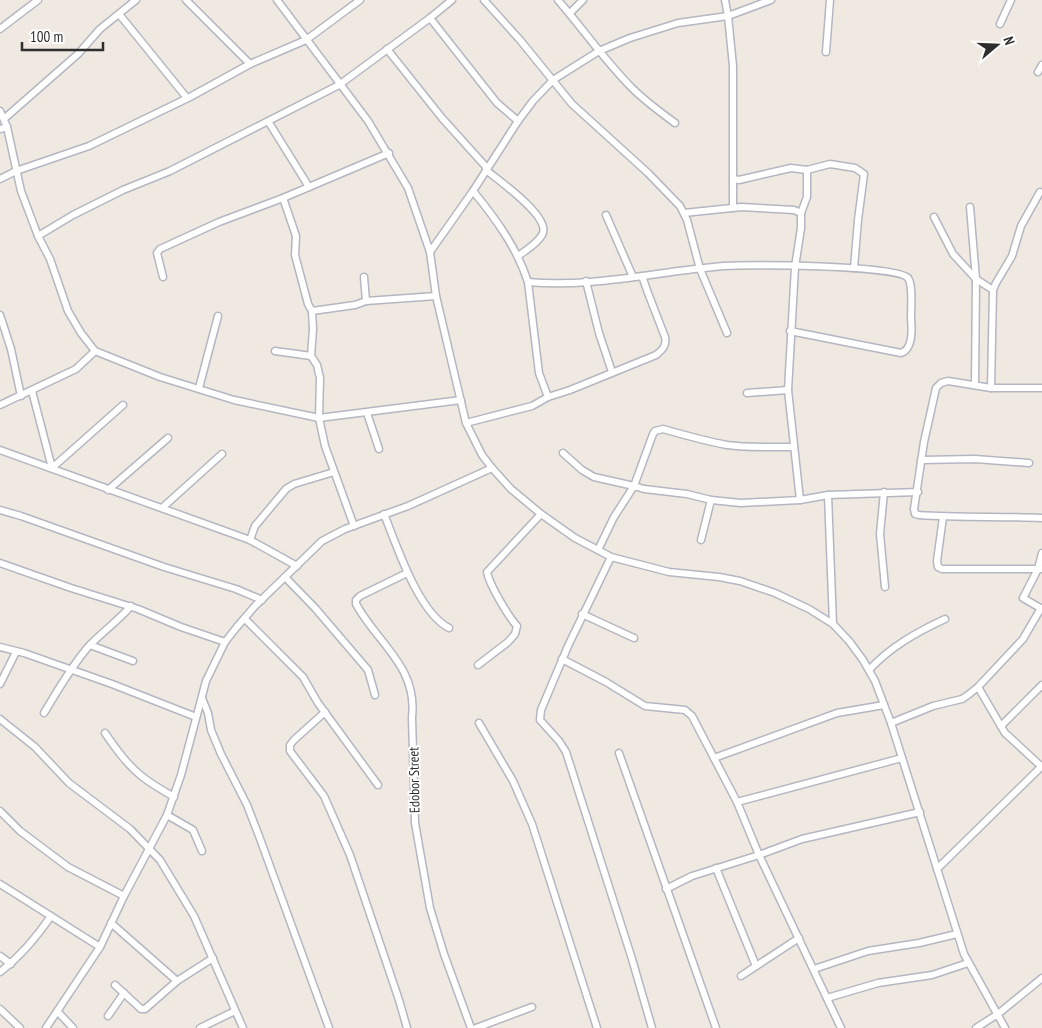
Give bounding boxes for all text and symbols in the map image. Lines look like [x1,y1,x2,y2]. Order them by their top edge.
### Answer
scale bar [22,20,104,52]
north arrow [972,20,1022,70]
text: 100 m [30,27,63,46]
text: N [1000,34,1019,47]
street label: Edobor Street [404,747,424,813]

